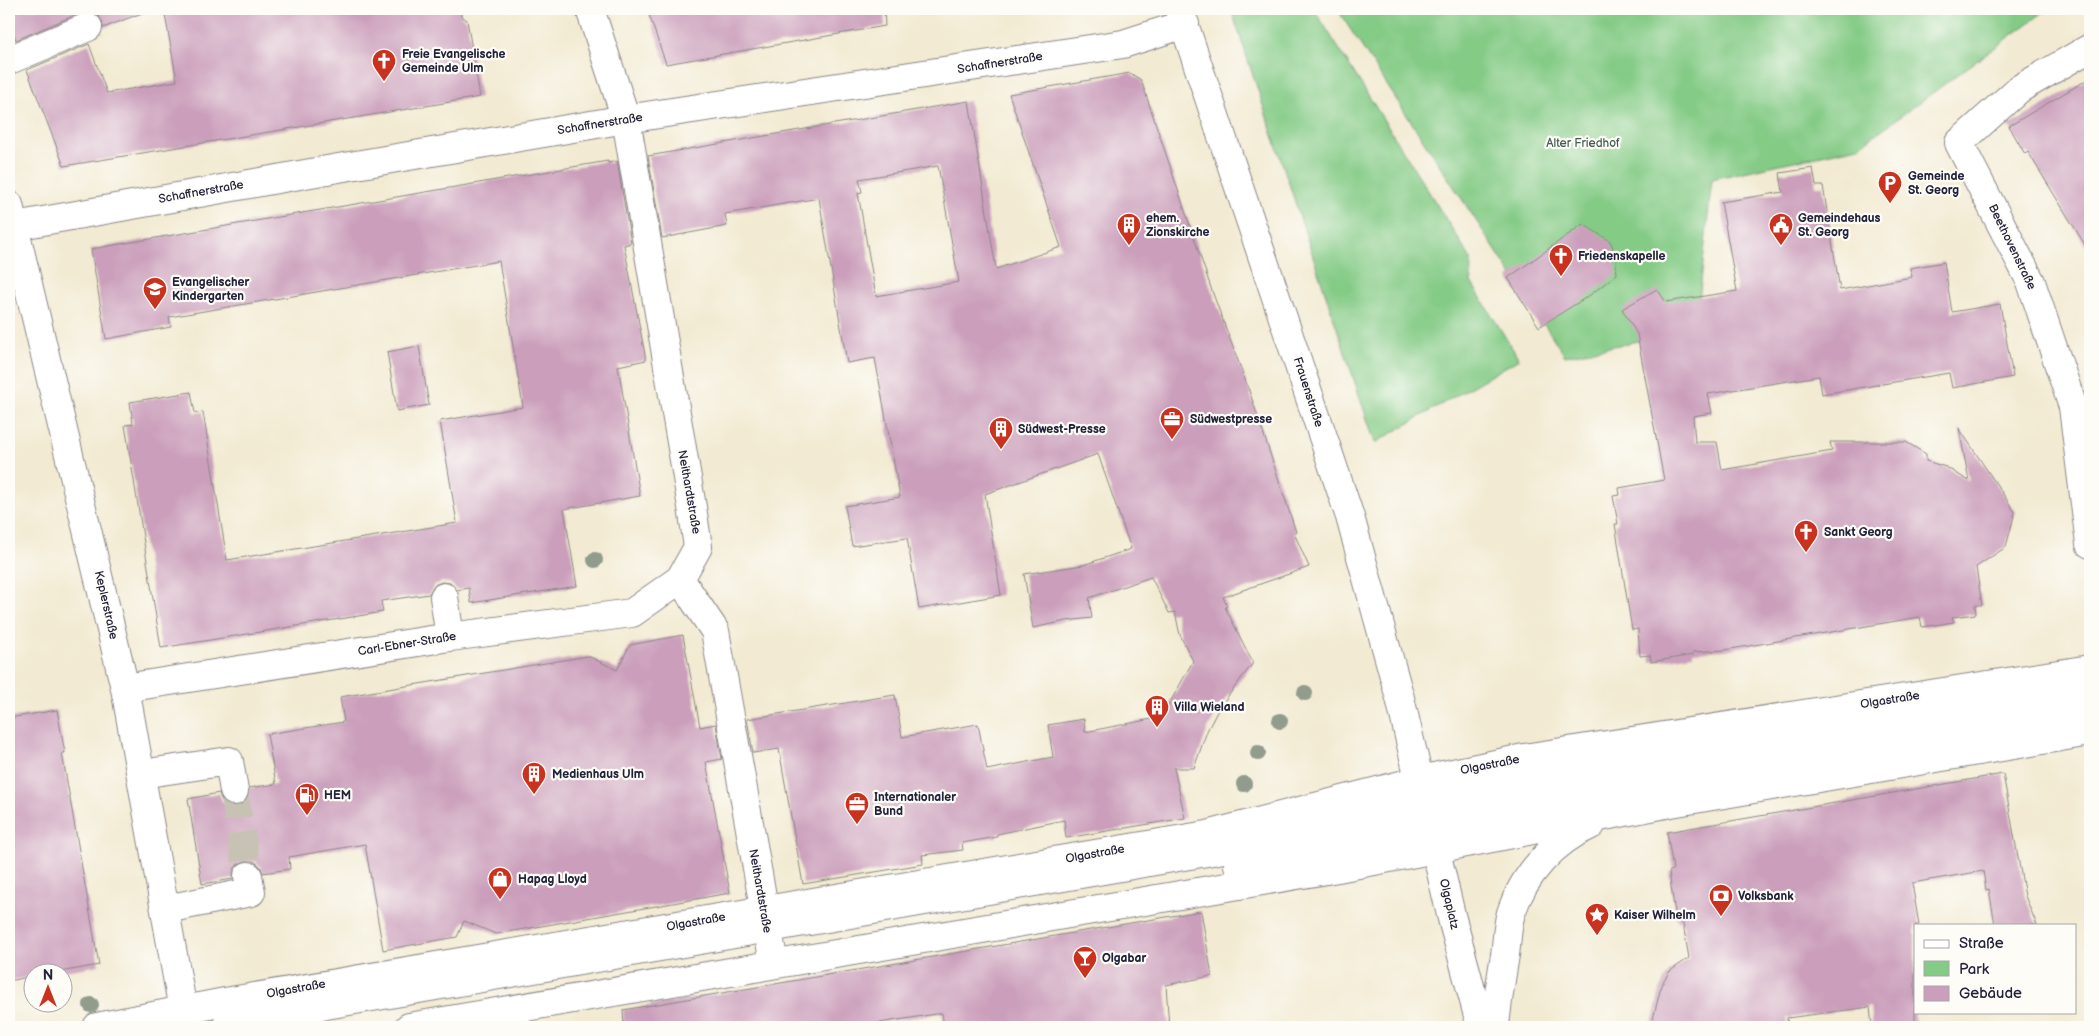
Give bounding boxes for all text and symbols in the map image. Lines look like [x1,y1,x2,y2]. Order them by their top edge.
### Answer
place label: Freie Evangelische Gemeinde Ulm [402,47,506,76]
church icon: Freie Evangelische Gemeinde Ulm [371,48,397,82]
street label: Schaffnerstraße [956,49,1044,77]
street label: Schaffnerstraße [556,110,644,138]
park label: Alter Friedhof [1546,136,1620,151]
place label: Gemeinde St. Georg [1908,169,1965,198]
parking icon: Gemeinde St. Georg [1877,170,1903,204]
street label: Schaffnerstraße [157,177,245,207]
street label: Beethovenstraße [1985,202,2039,292]
place label: ehem. Zionskirche [1146,211,1210,240]
place label: Gemeindehaus St. Georg [1798,211,1881,240]
building icon: ehem. Zionskirche [1116,212,1142,246]
public building icon: Gemeindehaus St. Georg [1768,212,1794,246]
church icon: Friedenskapelle [1548,243,1574,277]
place label: Friedenskapelle [1578,249,1665,264]
place label: Evangelischer Kindergarten [172,275,249,304]
school or university icon: Evangelischer Kindergarten [142,276,168,310]
street label: Frauenstraße [1290,355,1326,429]
office icon: Südwestpresse [1159,406,1185,440]
place label: Südwestpresse [1190,412,1272,427]
building icon: Südwest-Presse [988,416,1014,450]
place label: Südwest-Presse [1018,422,1106,437]
street label: Neithardtstraße [674,449,704,535]
church icon: Sankt Georg [1793,519,1819,553]
place label: Sankt Georg [1824,525,1893,540]
street label: Keplerstraße [91,569,121,641]
street label: Carl-Ebner-Straße [357,629,457,659]
street label: Olgastraße [1859,688,1921,712]
building icon: Villa Wieland [1144,694,1170,728]
place label: Villa Wieland [1174,700,1244,715]
street label: Olgastraße [1459,752,1521,778]
building icon: Medienhaus Ulm [521,761,547,795]
place label: Medienhaus Ulm [552,767,644,782]
fuel station icon: HEM [294,782,320,816]
place label: HEM [324,788,351,803]
place label: Internationaler Bund [874,790,956,819]
office icon: Internationaler Bund [844,791,870,825]
street label: Olgastraße [1064,841,1126,867]
street label: Neithardtstraße [745,848,775,934]
shop icon: Hapag Lloyd [487,866,513,900]
place label: Hapag Lloyd [518,872,587,887]
street label: Olgaplatz [1436,877,1462,931]
bank icon: Volksbank [1708,883,1734,917]
place label: Volksbank [1738,889,1794,904]
place icon: Kaiser Wilhelm [1584,902,1610,936]
place label: Kaiser Wilhelm [1614,908,1696,923]
street label: Olgastraße [665,909,727,935]
legend [1914,924,2076,1014]
text: Straße [1959,934,2004,953]
bar icon: Olgabar [1072,945,1098,979]
place label: Olgabar [1102,951,1146,966]
text: Park [1959,960,1990,979]
north arrow [22,964,72,1014]
text: N [43,967,53,984]
street label: Olgastraße [265,976,327,1002]
text: Gebäude [1959,984,2022,1003]

